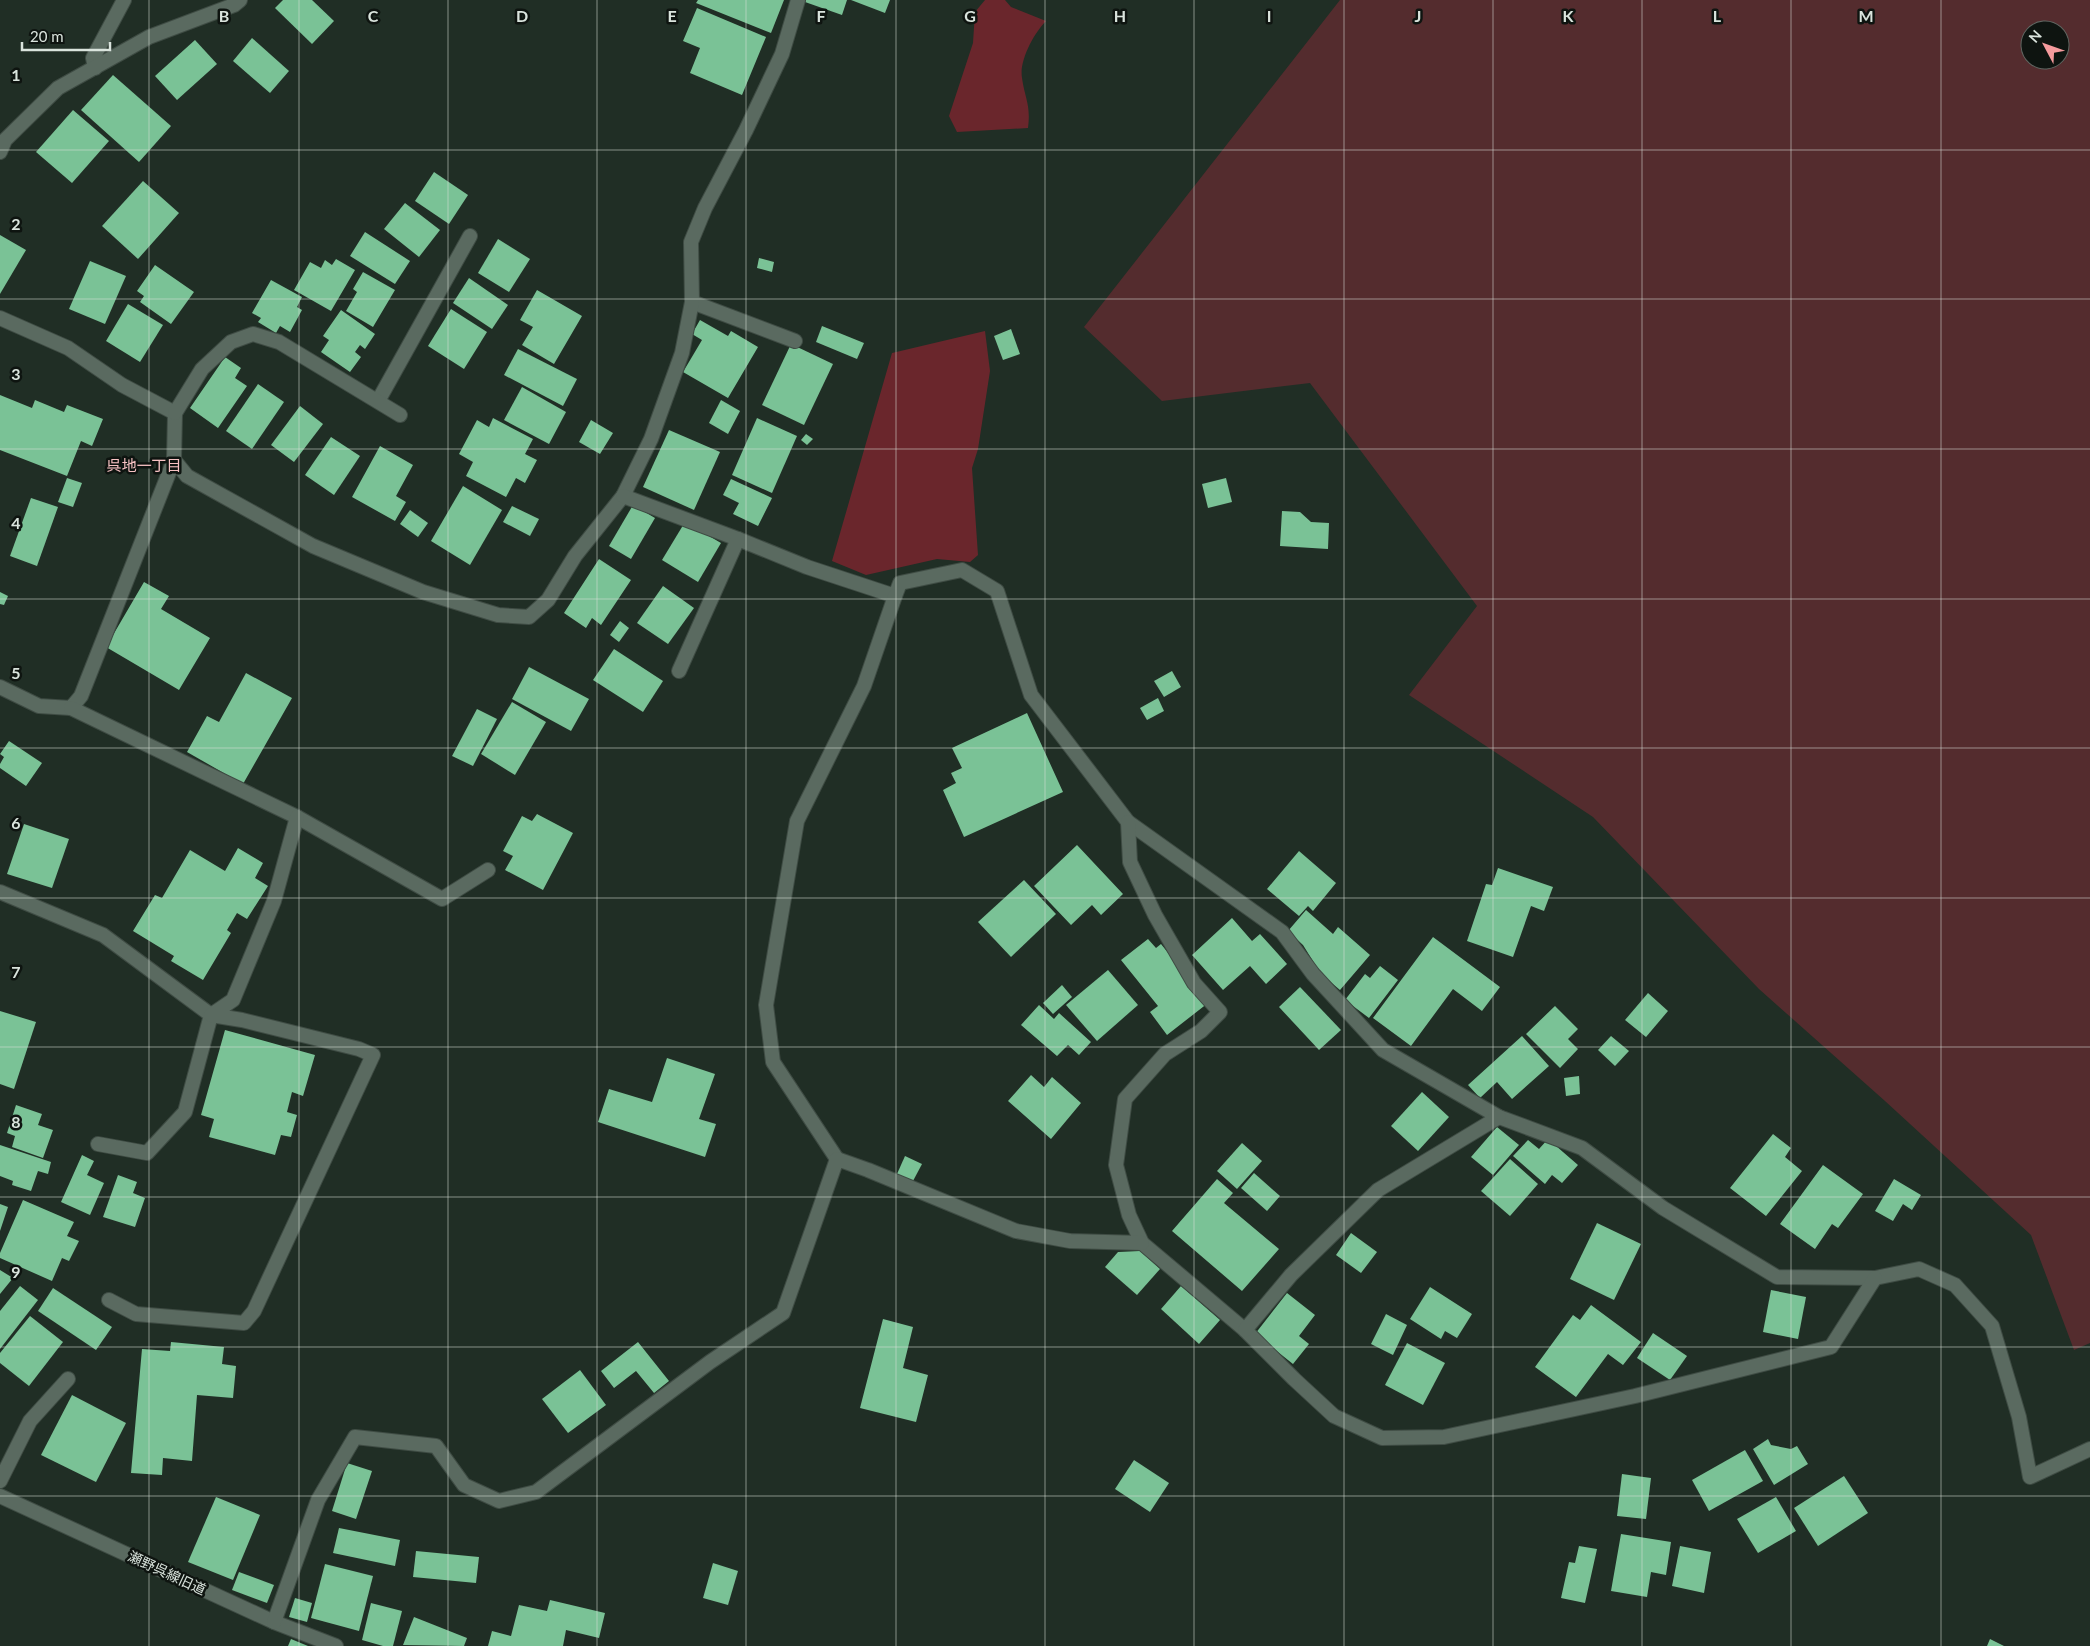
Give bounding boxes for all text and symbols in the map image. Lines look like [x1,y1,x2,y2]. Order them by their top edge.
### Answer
text: B [219,6,229,25]
text: C [368,6,379,25]
text: D [516,6,528,25]
text: E [667,6,677,25]
text: F [816,6,826,25]
text: G [964,6,976,25]
text: H [1114,6,1126,25]
text: I [1267,6,1271,25]
text: J [1415,6,1421,25]
text: K [1563,6,1575,25]
text: L [1713,6,1722,25]
text: M [1858,6,1874,25]
scale bar [22,20,110,52]
north arrow [2020,20,2070,70]
text: N [2025,26,2045,46]
text: 20 m [30,27,64,45]
text: 1 [11,65,21,84]
text: 2 [11,214,21,233]
text: 3 [11,364,21,383]
district label: 呉地一丁目 [106,456,182,474]
text: 4 [11,513,21,532]
text: 5 [11,663,21,682]
text: 6 [11,813,21,832]
text: 7 [11,962,21,981]
text: 8 [11,1112,21,1131]
text: 9 [11,1262,21,1281]
street label: 瀬野呉線旧道 [126,1547,209,1598]

